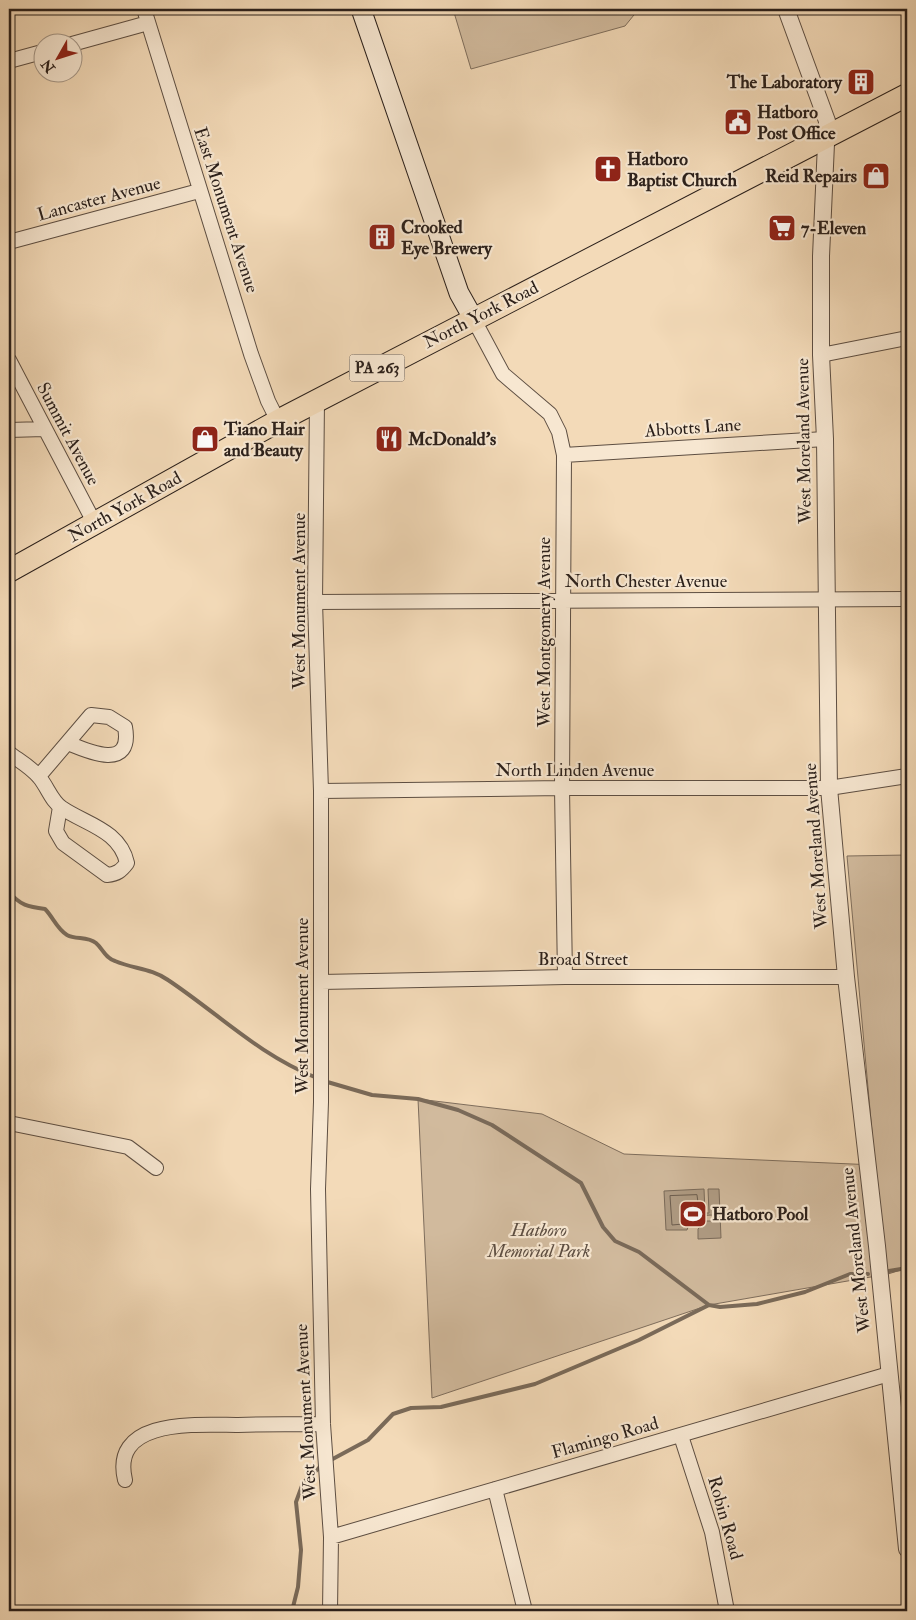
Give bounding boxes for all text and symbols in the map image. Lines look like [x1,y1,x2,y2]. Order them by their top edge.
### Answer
north arrow [32,32,82,82]
text: N [37,55,59,77]
building icon: The Laboratory [846,67,876,97]
place label: The Laboratory [726,71,843,94]
place label: Hatboro Post Office [757,101,836,145]
public building icon: Hatboro Post Office [723,107,753,137]
street label: East Monument Avenue [188,124,264,296]
place label: Hatboro Baptist Church [627,148,737,192]
church icon: Hatboro Baptist Church [593,154,623,184]
shop icon: Reid Repairs [861,161,891,191]
place label: Reid Repairs [765,165,857,188]
street label: Lancaster Avenue [35,171,164,226]
supermarket icon: 7-Eleven [767,213,797,243]
place label: Crooked Eye Brewery [401,216,493,260]
place label: 7-Eleven [801,217,867,240]
building icon: Crooked Eye Brewery [367,222,397,252]
street label: North York Road [420,276,543,354]
road number: PA 263 [350,354,404,382]
street label: West Moreland Avenue [791,357,817,525]
street label: Summit Avenue [31,378,105,490]
street label: Abbotts Lane [643,413,742,443]
place label: Tiano Hair and Beauty [223,418,305,462]
shop icon: Tiano Hair and Beauty [190,424,220,454]
restaurant icon: McDonald's [374,424,404,454]
place label: McDonald's [407,428,496,451]
street label: North York Road [64,466,186,548]
street label: West Monument Avenue [288,512,311,690]
street label: West Montgomery Avenue [533,536,556,728]
street label: North Chester Avenue [565,570,728,593]
street label: North Linden Avenue [496,759,655,782]
street label: West Moreland Avenue [799,762,833,931]
street label: West Monument Avenue [291,917,314,1095]
street label: Broad Street [538,948,628,971]
street label: West Moreland Avenue [836,1166,876,1335]
sports icon: Hatboro Pool [678,1199,708,1229]
place label: Hatboro Pool [712,1203,809,1226]
park label: Hatboro Memorial Park [487,1219,590,1263]
street label: West Monument Avenue [290,1323,322,1502]
street label: Flamingo Road [549,1412,661,1464]
street label: Robin Road [702,1474,748,1562]

